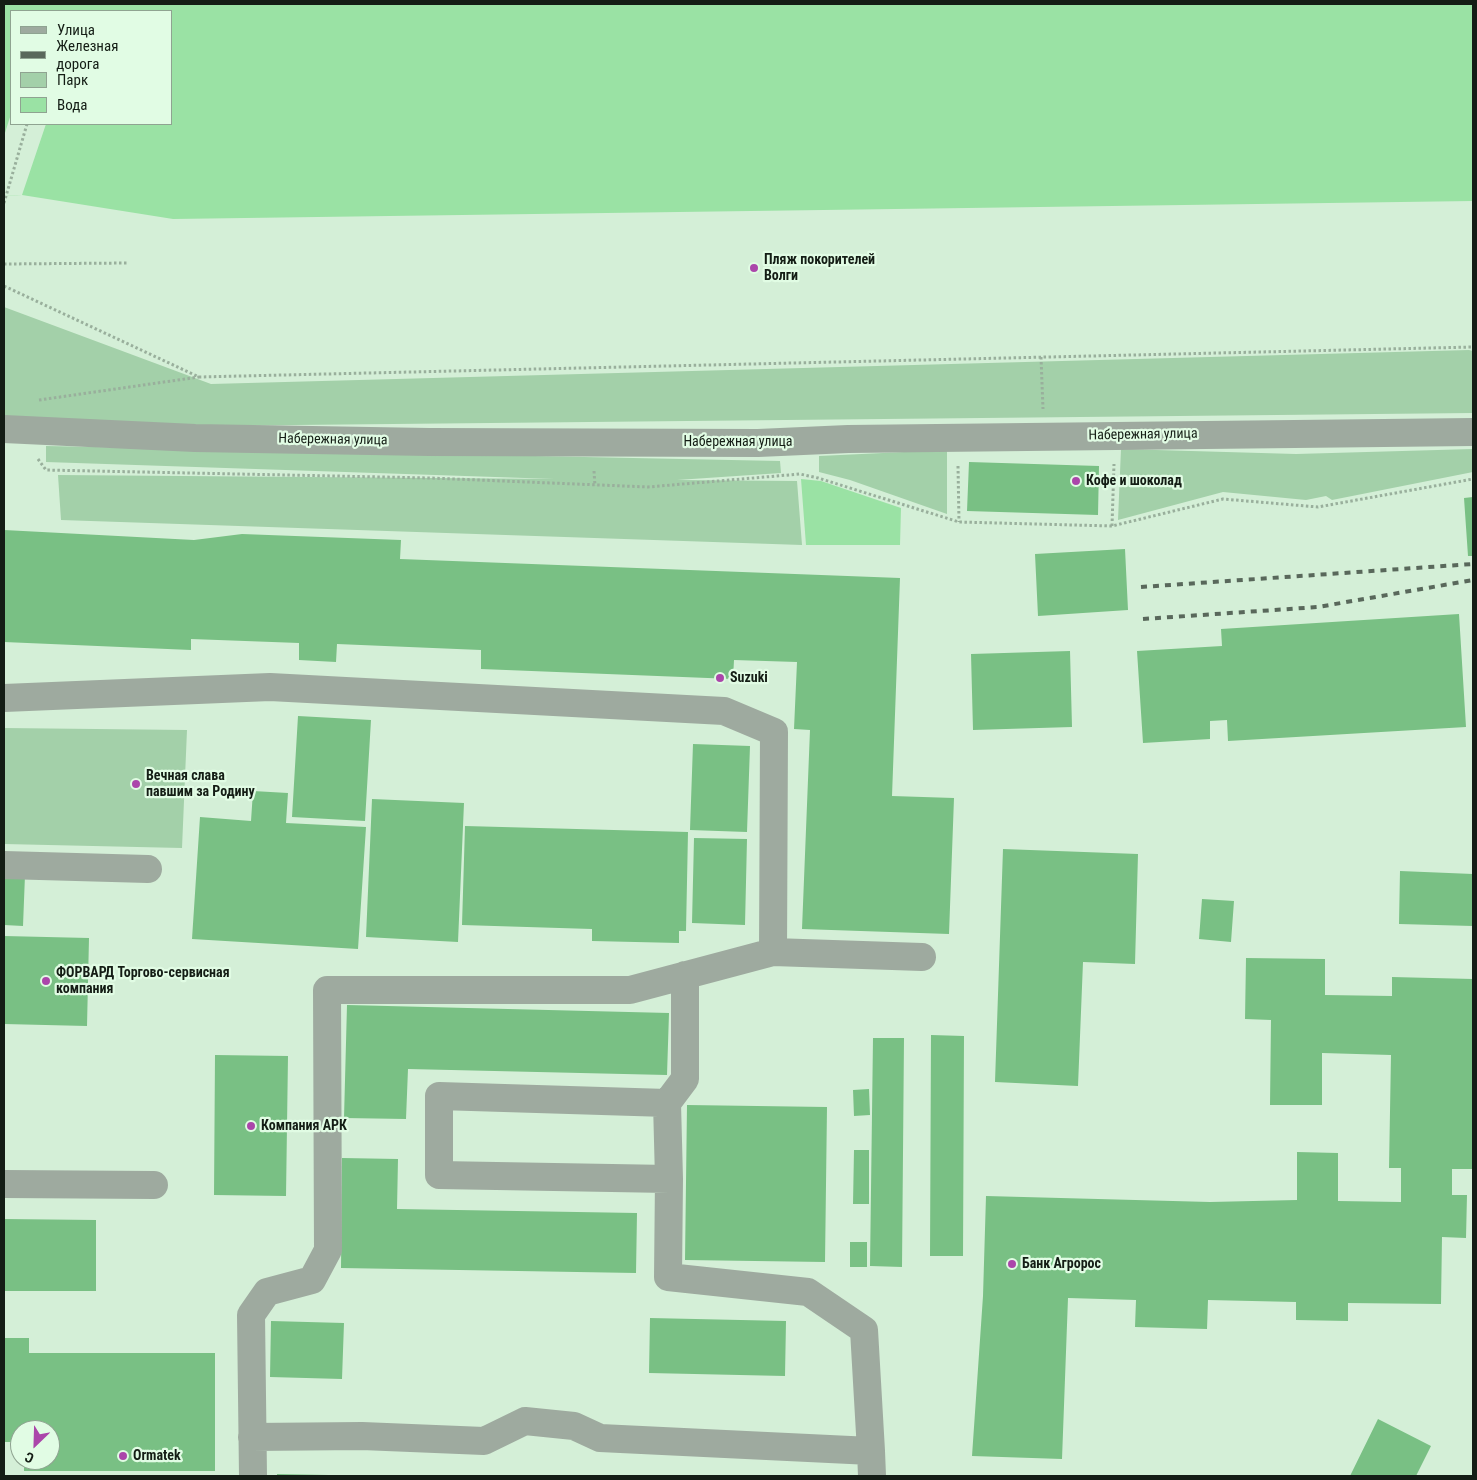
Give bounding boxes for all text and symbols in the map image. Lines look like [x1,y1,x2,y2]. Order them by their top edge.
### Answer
legend [10,10,172,125]
text: Улица [57,21,95,39]
text: Железная дорога [56,37,118,73]
text: Парк [57,71,88,89]
text: Вода [57,96,87,114]
place label: Пляж покорителей Волги [764,252,875,284]
marker: Пляж покорителей Волги [748,262,760,274]
street label: Набережная улица [1088,426,1198,444]
street label: Набережная улица [278,431,388,449]
street label: Набережная улица [683,434,793,450]
place label: Кофе и шоколад [1086,473,1182,489]
marker: Кофе и шоколад [1070,475,1082,487]
place label: Suzuki [730,670,768,686]
marker: Suzuki [714,672,726,684]
place label: Вечная слава павшим за Родину [146,768,255,800]
marker: Вечная слава павшим за Родину [130,778,142,790]
place label: ФОРВАРД Торгово-сервисная компания [56,965,230,998]
marker: ФОРВАРД Торгово-сервисная компания [40,975,52,987]
place label: Компания АРК [261,1118,347,1134]
marker: Компания АРК [245,1120,257,1132]
place label: Банк Агророс [1022,1256,1101,1272]
marker: Банк Агророс [1006,1258,1018,1270]
north arrow [10,1420,60,1470]
place label: Ormatek [133,1448,181,1464]
text: С [22,1449,36,1467]
marker: Ormatek [117,1450,129,1462]

